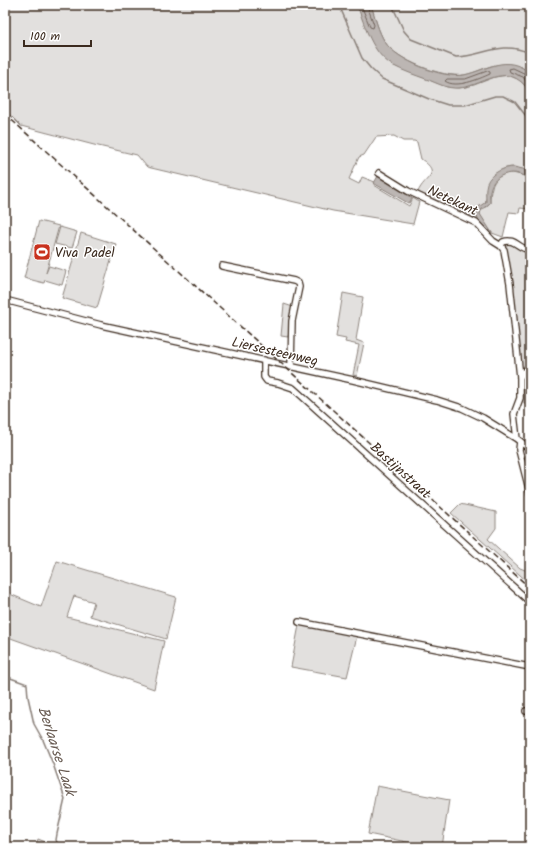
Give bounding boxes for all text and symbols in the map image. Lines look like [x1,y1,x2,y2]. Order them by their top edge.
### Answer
scale bar [24,22,91,48]
text: 100 m [30,27,61,46]
street label: Netekant [424,180,482,222]
sports icon: Viva Padel [32,242,52,262]
place label: Viva Padel [55,242,115,264]
street label: Liersesteenweg [229,331,320,373]
street label: Bastijnstraat [365,437,436,505]
water label: Berlaarse Laak [30,704,82,801]

